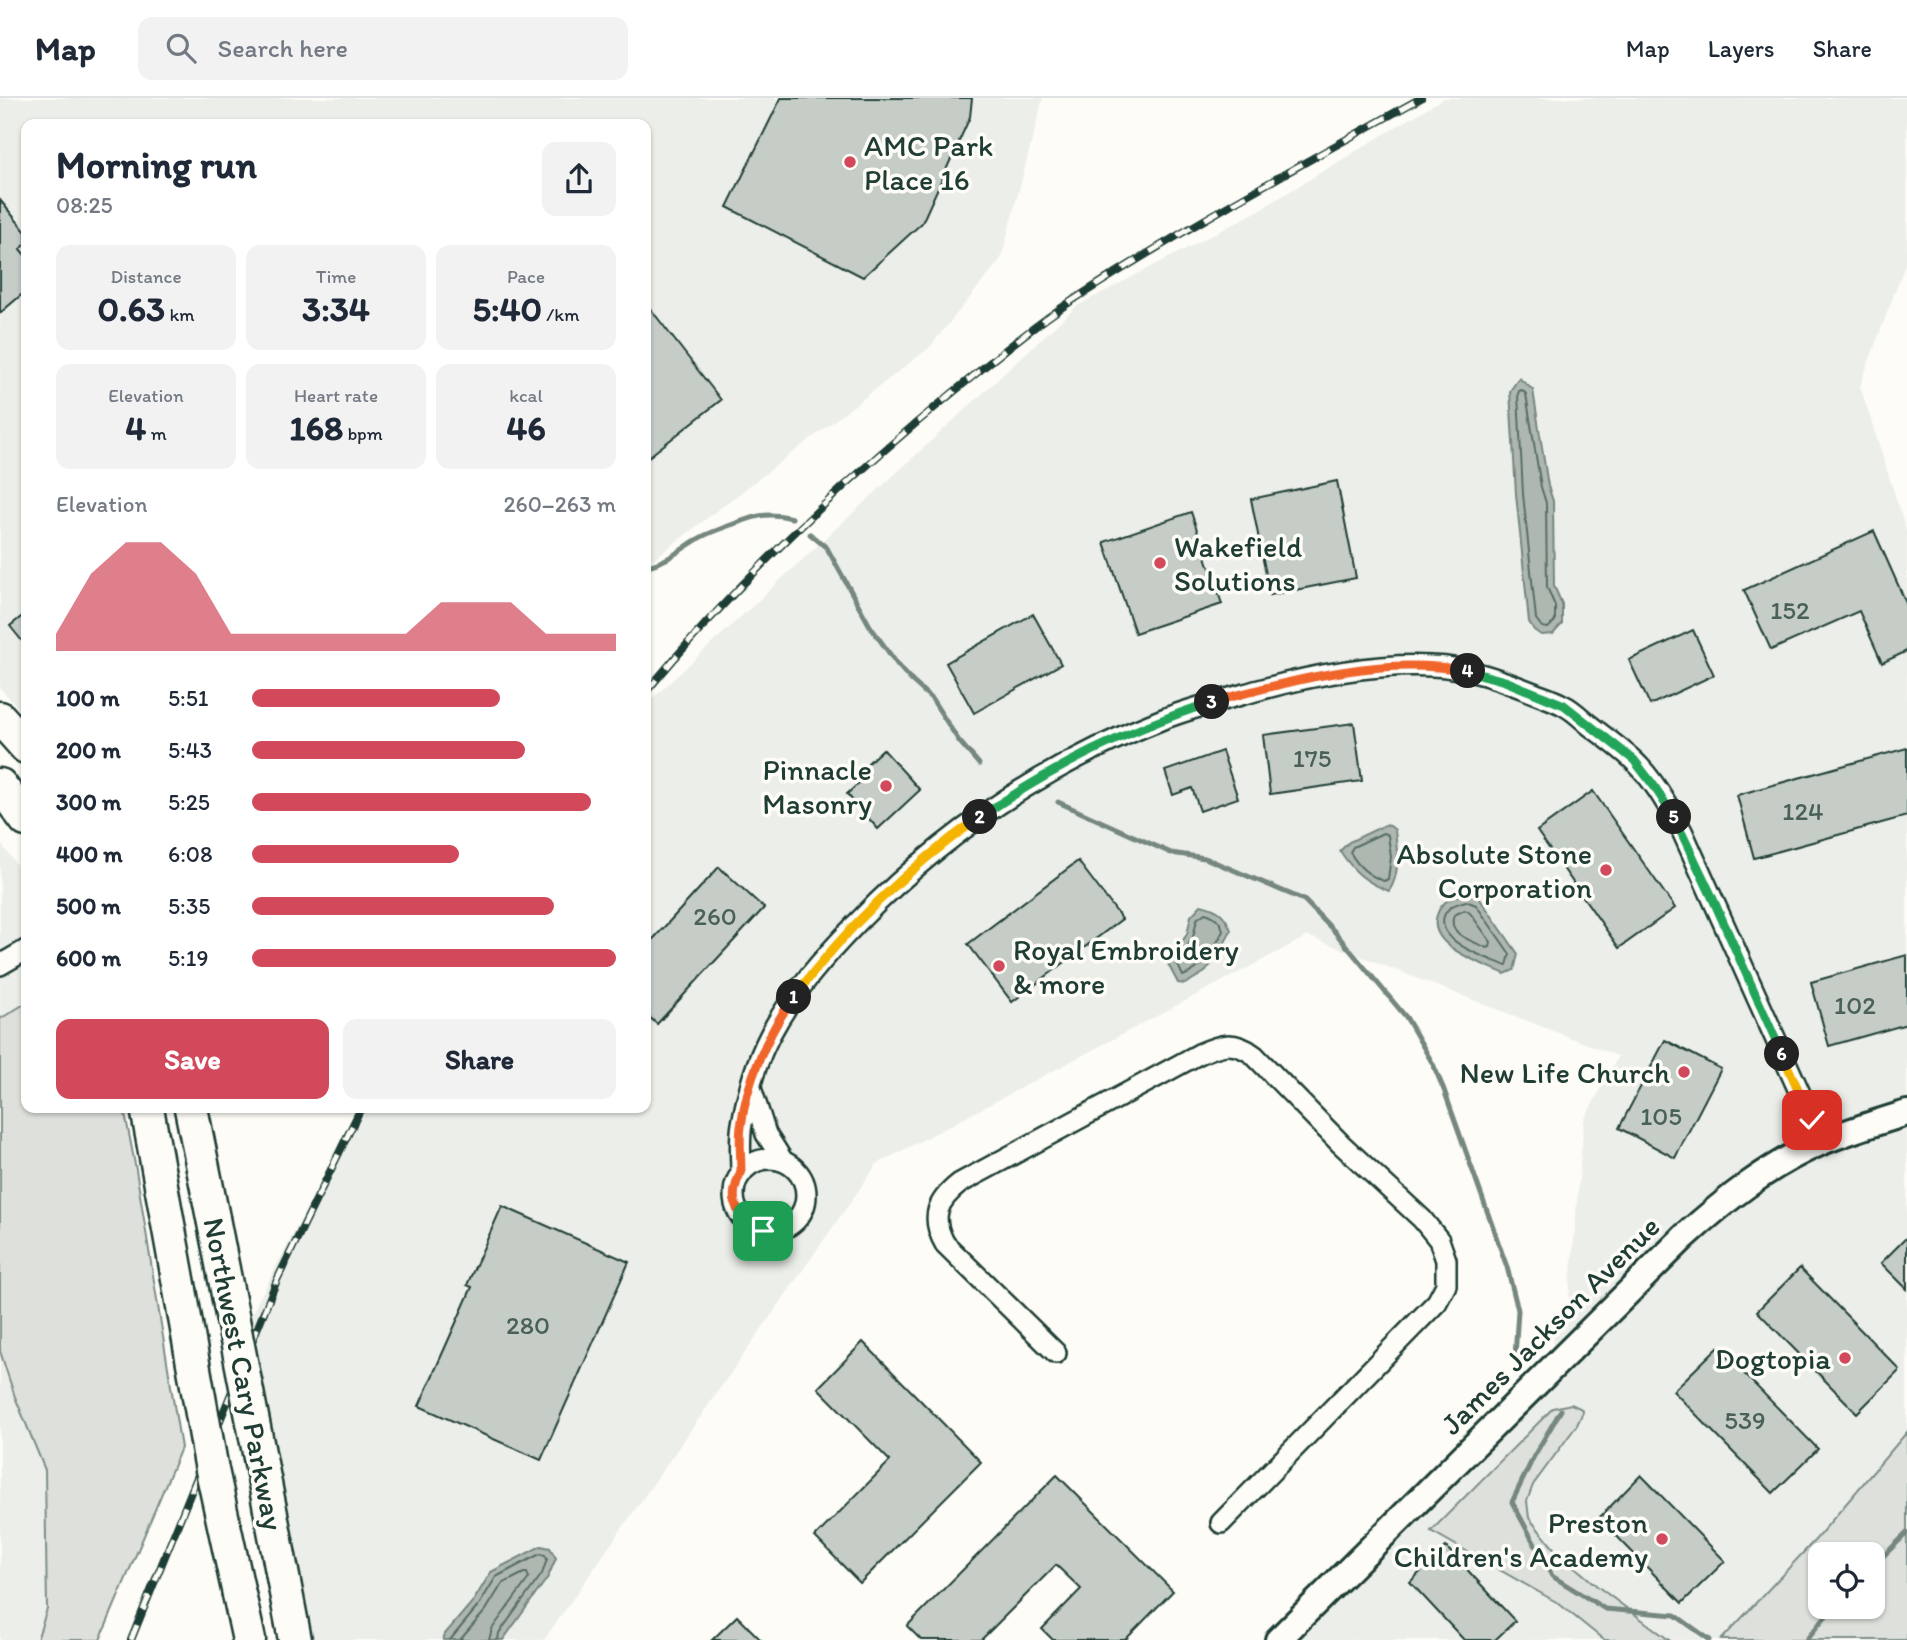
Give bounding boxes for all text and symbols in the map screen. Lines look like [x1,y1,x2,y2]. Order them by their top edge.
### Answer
search box [138,17,628,80]
text: Map [35,29,96,68]
icon: search [162,29,200,67]
text: Search here [218,32,348,64]
text: Map [1626,34,1670,63]
text: Layers [1708,34,1775,63]
text: Share [1813,34,1872,63]
place label: AMC Park Place 16 [864,127,993,198]
text: Morning run [56,142,257,188]
button: share [542,142,616,216]
marker: AMC Park Place 16 [842,154,858,170]
text: 08:25 [56,191,113,219]
text: Distance [110,265,182,288]
text: Time [316,265,356,288]
text: Pace [507,265,545,288]
text: 0.63 [97,288,165,330]
text: 3:34 [302,288,370,330]
text: 5:40 [473,288,542,330]
text: km [165,303,195,326]
text: /km [542,303,579,326]
text: Elevation [108,384,184,407]
text: Heart rate [294,384,378,407]
text: kcal [509,384,543,407]
text: 4 [125,407,146,449]
text: 168 [289,407,343,449]
text: 46 [506,407,546,449]
text: m [146,422,167,445]
text: bpm [343,422,383,445]
text: Elevation [56,490,147,518]
text: 260–263 m [503,490,616,518]
place label: Wakefield Solutions [1174,528,1302,599]
marker: Wakefield Solutions [1152,555,1168,571]
house number: 152 [1770,594,1810,626]
pin: 4 [1450,654,1486,688]
text: 4 [1462,659,1473,682]
text: 100 m [56,684,120,712]
text: 5:51 [168,684,208,712]
pin: 3 [1194,684,1230,720]
text: 3 [1206,690,1217,713]
text: 200 m [56,736,121,764]
text: 5:43 [168,736,212,764]
house number: 175 [1293,742,1331,774]
place label: Pinnacle Masonry [762,751,872,822]
marker: Pinnacle Masonry [878,778,894,794]
text: 300 m [56,788,121,816]
text: 5:25 [168,788,210,816]
house number: 124 [1782,795,1824,827]
pin: 2 [962,800,998,834]
pin: 5 [1656,800,1692,834]
text: 2 [975,805,985,828]
text: 5 [1669,805,1678,828]
place label: Absolute Stone Corporation [1396,835,1592,906]
text: 400 m [56,840,123,868]
text: 6:08 [168,840,213,868]
marker: Absolute Stone Corporation [1598,862,1614,878]
text: 500 m [56,892,121,920]
text: 5:35 [168,892,210,920]
house number: 260 [693,900,737,932]
place label: Royal Embroidery & more [1013,931,1239,1002]
text: 600 m [56,944,121,972]
text: 5:19 [168,944,208,972]
marker: Royal Embroidery & more [991,958,1007,974]
pin: 1 [776,979,812,1014]
text: 1 [789,985,798,1008]
house number: 102 [1834,989,1876,1021]
button: Save [56,1019,329,1099]
button: Share [343,1019,616,1099]
pin: 6 [1764,1037,1800,1072]
text: 6 [1776,1042,1787,1065]
place label: New Life Church [1460,1054,1670,1091]
marker: New Life Church [1676,1064,1692,1080]
pin [1782,1090,1842,1150]
house number: 105 [1640,1100,1682,1132]
icon: check [1793,1101,1831,1139]
pin [733,1201,793,1261]
street label: James Jackson Avenue [1433,1208,1667,1442]
icon: arrive [744,1212,782,1250]
street label: Northwest Cary Parkway [196,1214,292,1534]
house number: 280 [506,1309,550,1341]
place label: Dogtopia [1715,1340,1831,1377]
marker: Dogtopia [1837,1350,1853,1366]
house number: 539 [1724,1404,1766,1436]
place label: Preston Children's Academy [1394,1504,1648,1575]
marker: Preston Children's Academy [1654,1531,1670,1547]
map controls [1808,1542,1885,1619]
button: locate [1808,1542,1885,1619]

